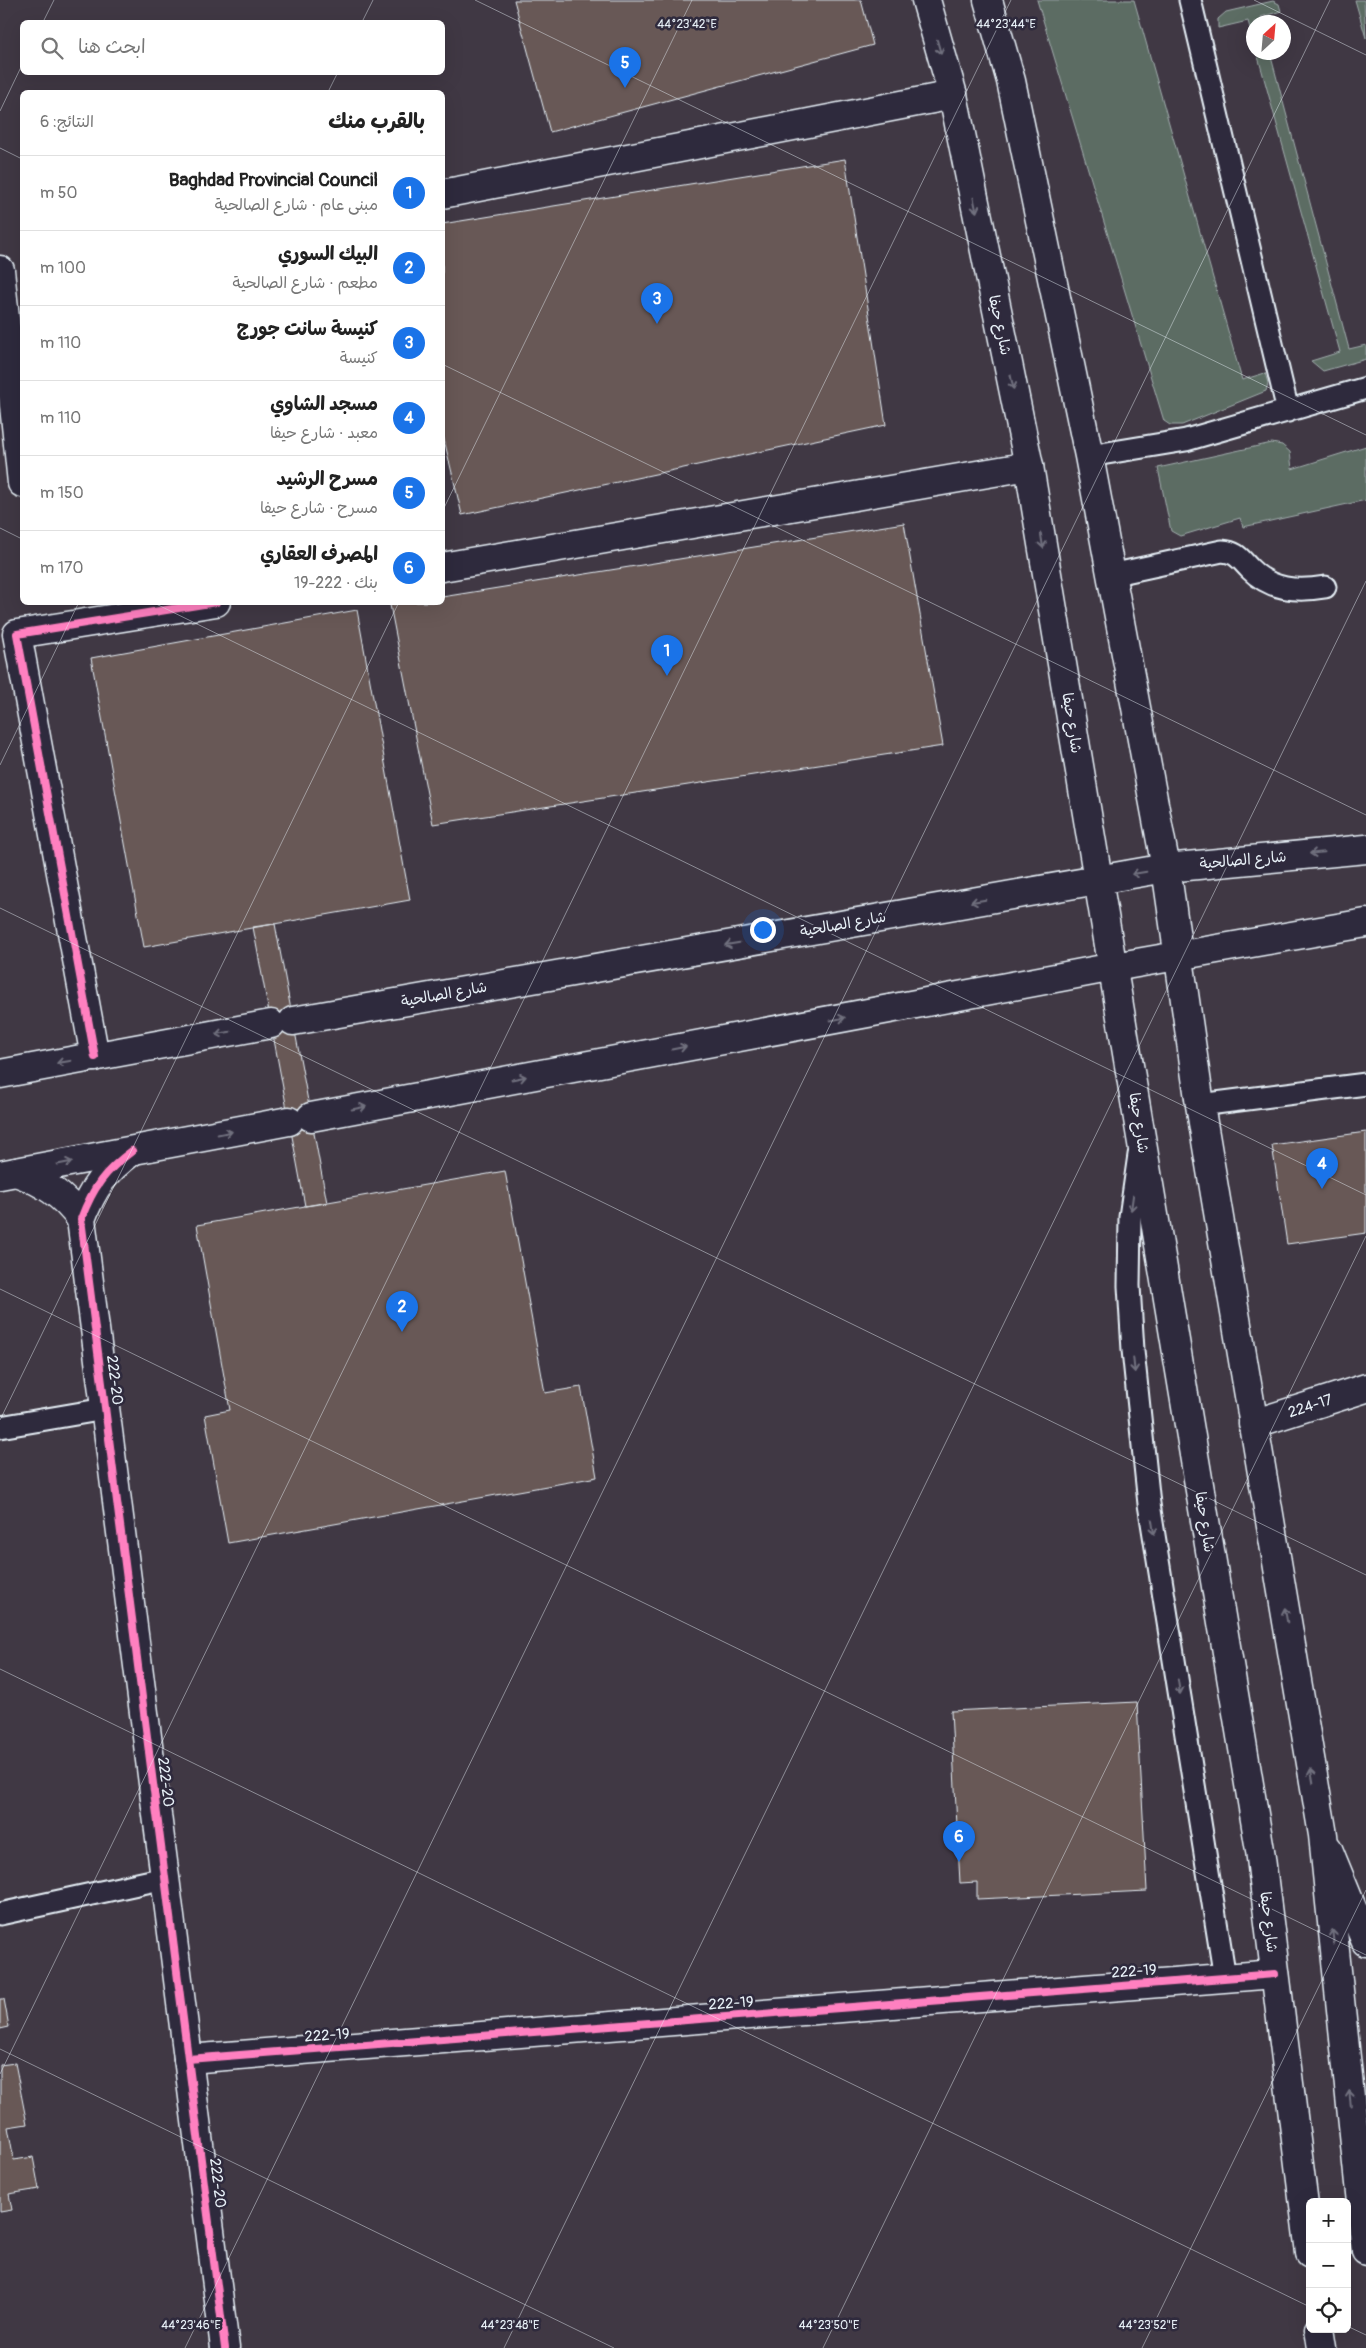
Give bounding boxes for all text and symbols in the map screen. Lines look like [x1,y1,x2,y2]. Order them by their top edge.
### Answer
north arrow [1246,15,1291,60]
text: 44°23'42"E [657,17,717,32]
text: 44°23'44"E [976,17,1036,32]
search box [20,20,445,75]
icon: search [38,34,66,62]
text: ابحث هنا [78,35,146,59]
one-way arrow [935,39,945,55]
pin: 5 [609,47,641,88]
text: بالقرب منك [328,108,425,135]
text: النتائج: 6 [40,112,94,132]
text: Baghdad Provincial Council [169,168,378,192]
text: 50 m [40,183,77,203]
text: 1 [406,183,412,203]
text: مبنى عام · شارع الصالحية [215,195,378,215]
one-way arrow [971,197,981,213]
text: البيك السوري [278,242,378,266]
text: 100 m [40,258,86,278]
text: 2 [405,258,413,278]
text: مطعم · شارع الصالحية [232,273,378,293]
pin: 3 [641,283,673,324]
street label: شارع حيفا [984,293,1015,357]
text: كنيسة سانت جورج [237,317,378,341]
text: 110 m [40,333,81,353]
text: 3 [405,333,413,353]
text: كنيسة [340,348,378,368]
one-way arrow [1008,373,1017,389]
text: مسجد الشاوي [270,392,378,416]
text: 110 m [40,408,81,428]
text: 4 [404,408,414,428]
text: معبد · شارع حيفا [270,423,378,443]
text: مسرح الرشيد [276,467,378,491]
text: 150 m [40,483,84,503]
text: 5 [405,483,413,503]
text: مسرح · شارع حيفا [260,498,378,518]
one-way arrow [1037,533,1047,549]
text: المصرف العقاري [260,542,378,566]
text: 170 m [40,558,83,578]
text: 6 [404,558,414,578]
text: بنك · 222-19 [294,573,378,593]
pin: 1 [651,635,683,676]
street label: شارع حيفا [1057,691,1086,755]
street label: شارع الصالحية [1199,847,1287,874]
one-way arrow [1310,849,1326,858]
one-way arrow [1131,868,1147,878]
one-way arrow [971,896,987,906]
street label: شارع الصالحية [799,908,888,941]
your location [750,917,776,943]
one-way arrow [725,939,741,949]
street label: شارع الصالحية [400,978,489,1011]
one-way arrow [830,1013,846,1023]
one-way arrow [216,1029,232,1039]
one-way arrow [670,1043,686,1053]
one-way arrow [56,1058,72,1068]
one-way arrow [510,1073,526,1083]
street label: شارع حيفا [1124,1091,1153,1155]
one-way arrow [351,1103,367,1113]
one-way arrow [216,1128,232,1138]
pin: 4 [1306,1148,1338,1189]
one-way arrow [57,1158,73,1168]
one-way arrow [1127,1195,1137,1211]
pin: 2 [386,1291,418,1332]
street label: 222-20 [102,1354,127,1406]
one-way arrow [1129,1357,1139,1373]
street label: 224-17 [1286,1390,1335,1422]
street label: شارع حيفا [1190,1490,1219,1554]
one-way arrow [1148,1518,1158,1534]
one-way arrow [1280,1608,1290,1624]
one-way arrow [1174,1679,1184,1695]
street label: 222-20 [153,1756,178,1808]
one-way arrow [1307,1768,1317,1784]
pin: 6 [943,1821,975,1862]
street label: شارع حيفا [1255,1891,1282,1954]
one-way arrow [1328,1929,1338,1945]
street label: 222-19 [1111,1960,1157,1983]
street label: 222-19 [708,1992,754,2015]
street label: 222-19 [304,2024,350,2047]
one-way arrow [1345,2091,1355,2107]
street label: 222-20 [205,2157,230,2209]
map controls [1306,2198,1351,2333]
button: + [1306,2198,1351,2243]
button: − [1306,2243,1351,2288]
button: locate [1306,2288,1351,2333]
text: 44°23'46"E [161,2318,221,2333]
text: 44°23'48"E [481,2318,539,2333]
text: 44°23'50"E [799,2318,859,2333]
text: 44°23'52"E [1119,2318,1177,2333]

